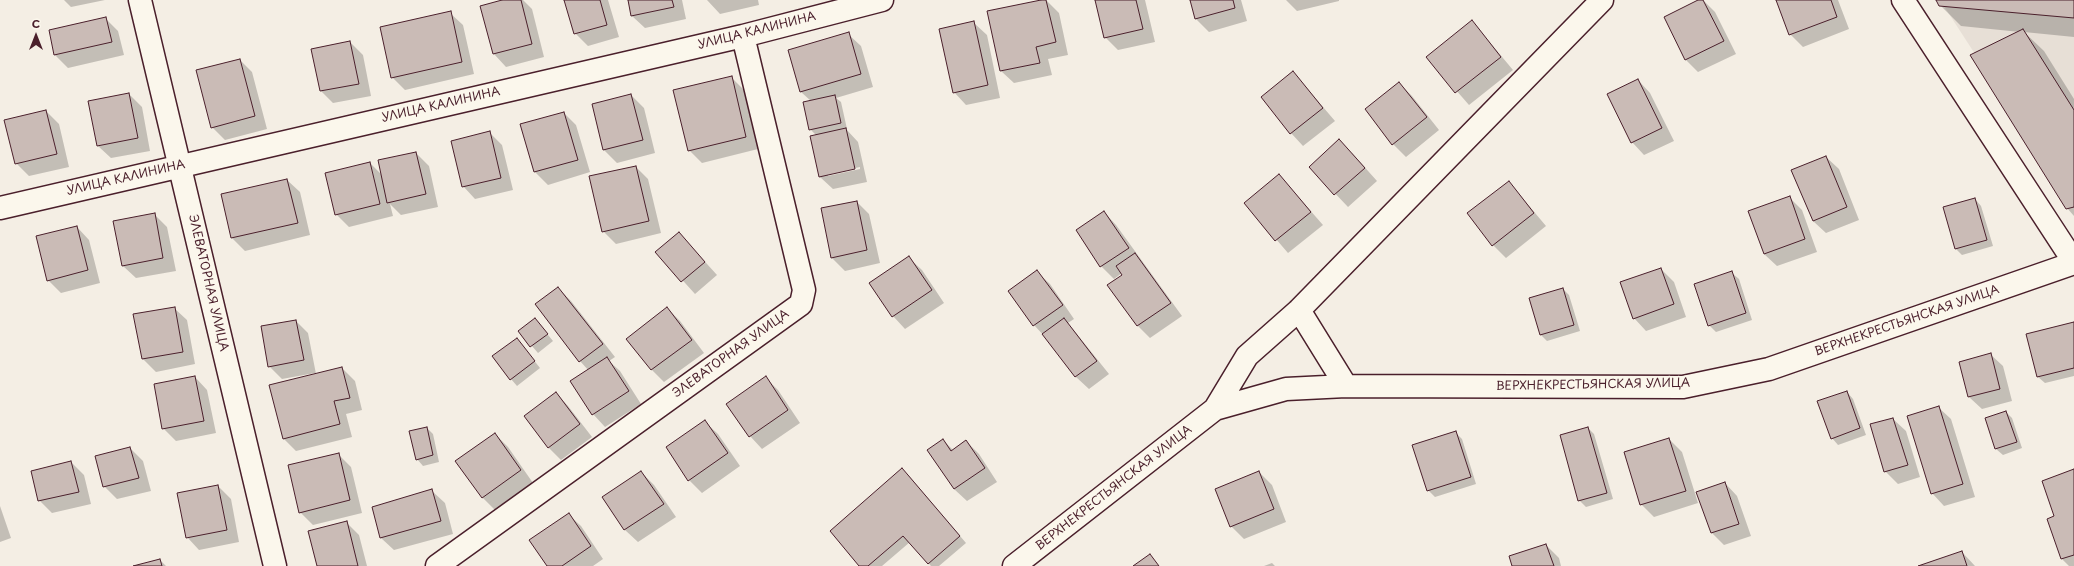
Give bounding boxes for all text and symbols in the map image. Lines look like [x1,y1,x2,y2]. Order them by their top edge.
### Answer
street label: УЛИЦА КАЛИНИНА [697,9,817,53]
text: С [32,15,40,32]
north arrow [16,16,56,56]
street label: УЛИЦА КАЛИНИНА [380,84,502,126]
street label: УЛИЦА КАЛИНИНА [65,157,187,199]
street label: ЭЛЕВАТОРНАЯ УЛИЦА [185,213,231,353]
street label: ВЕРХНЕКРЕСТЬЯНСКАЯ УЛИЦА [1813,283,2001,359]
street label: ЭЛЕВАТОРНАЯ УЛИЦА [670,307,792,401]
street label: ВЕРХНЕКРЕСТЬЯНСКАЯ УЛИЦА [1496,376,1690,394]
street label: ВЕРХНЕКРЕСТЬЯНСКАЯ УЛИЦА [1033,423,1195,553]

